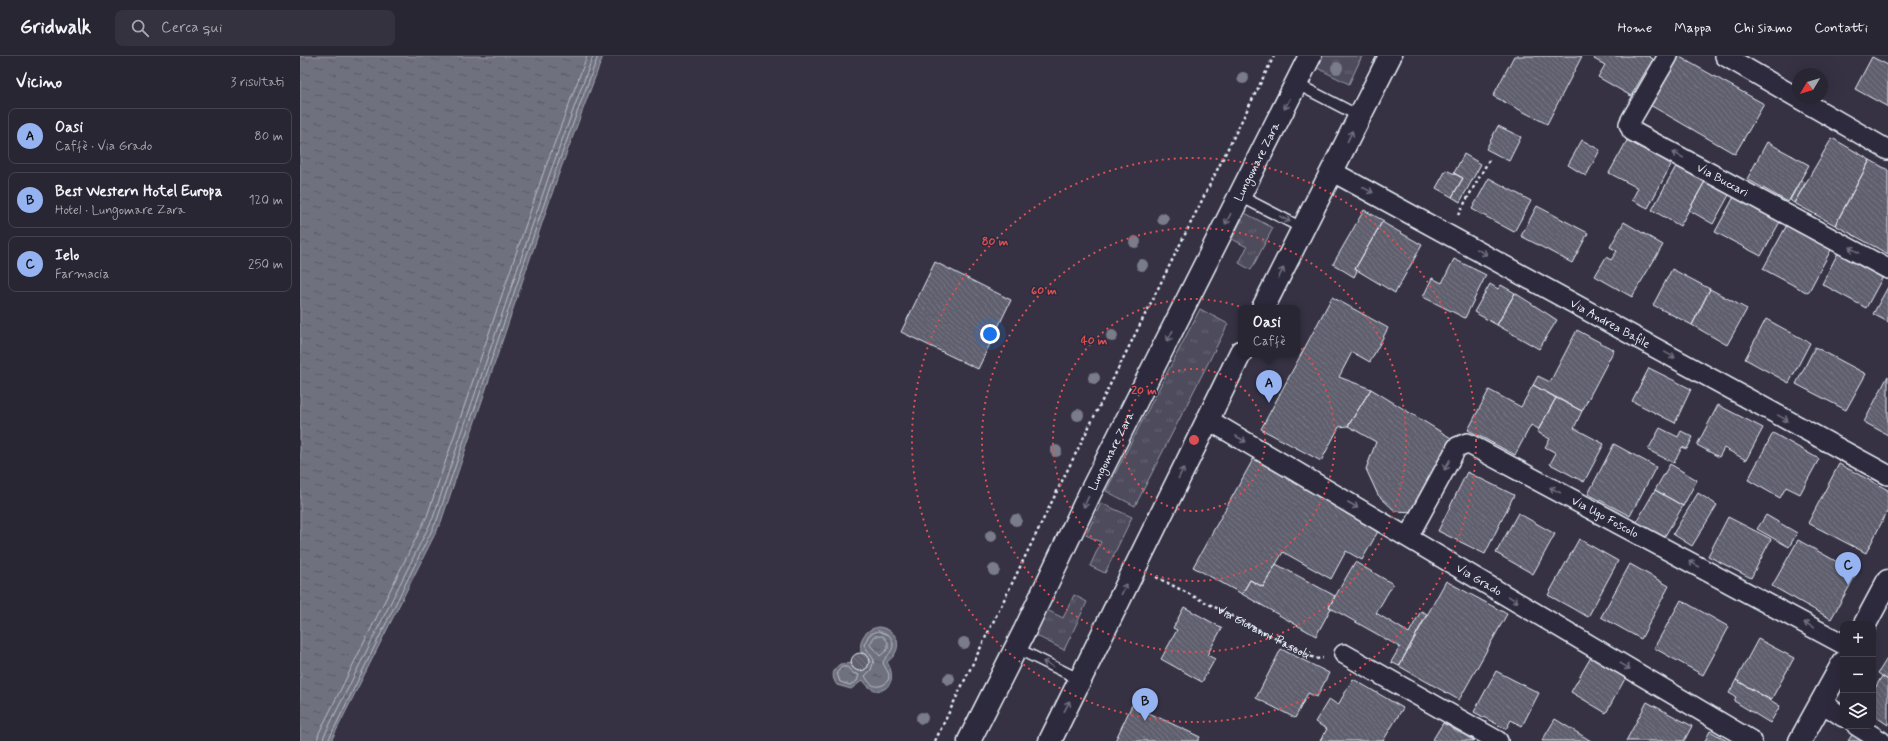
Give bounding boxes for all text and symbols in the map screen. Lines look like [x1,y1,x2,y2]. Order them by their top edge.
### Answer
search box [115,10,395,46]
text: Gridwalk [20,15,91,40]
icon: search [129,17,151,39]
text: Cerca qui [161,18,222,38]
text: Home [1617,19,1652,37]
text: Mappa [1674,19,1712,37]
text: Chi siamo [1734,19,1792,37]
text: Contatti [1814,19,1868,37]
north arrow [1792,68,1828,104]
text: Vicino [16,71,62,93]
text: 3 risultati [231,74,284,91]
one-way arrow [1283,97,1290,109]
text: Oasi [55,118,83,138]
street label: Lungomare Zara [1231,119,1285,204]
text: A [26,128,34,145]
text: 80 m [254,128,283,145]
one-way arrow [1347,131,1354,143]
text: Caffè · Via Grado [55,138,152,155]
one-way arrow [1672,151,1684,159]
street label: Via Buccari [1693,160,1751,201]
text: Best Western Hotel Europa [55,182,222,202]
one-way arrow [1362,187,1374,194]
text: B [26,192,34,209]
text: 120 m [249,192,283,209]
text: Hotel · Lungomare Zara [55,202,185,219]
one-way arrow [1224,213,1231,225]
one-way arrow [1279,215,1291,223]
text: 80 m [982,234,1009,250]
text: Ielo [55,246,79,266]
one-way arrow [1848,246,1860,254]
one-way arrow [1476,249,1488,256]
text: C [25,256,35,273]
text: 250 m [248,256,283,273]
text: Farmacia [55,266,109,283]
one-way arrow [1278,267,1285,279]
text: 60 m [1031,283,1057,299]
street label: Via Andrea Bafile [1567,296,1653,353]
popup [1238,305,1300,357]
text: Oasi [1253,313,1281,333]
your location [980,324,1000,344]
one-way arrow [1166,329,1173,341]
text: 40 m [1081,333,1108,349]
text: Caffè [1253,333,1285,350]
one-way arrow [1663,352,1675,359]
pin: A [1256,370,1282,403]
text: 20 m [1131,383,1157,399]
street label: Lungomare Zara [1085,408,1139,494]
one-way arrow [1777,414,1789,422]
centre of rings [1187,433,1201,447]
one-way arrow [1235,435,1247,443]
one-way arrow [1443,458,1451,470]
one-way arrow [1178,467,1186,479]
one-way arrow [1549,485,1561,493]
street label: Via Ugo Foscolo [1568,493,1641,542]
one-way arrow [1082,495,1089,507]
one-way arrow [1347,501,1359,509]
pin: C [1835,552,1861,585]
one-way arrow [1688,560,1700,567]
street label: Via Grado [1453,561,1504,600]
one-way arrow [1121,584,1128,596]
one-way arrow [1507,596,1519,604]
street label: Via Giovanni Pascoli [1214,603,1313,664]
one-way arrow [1803,621,1815,629]
map controls [1840,621,1876,729]
button: + [1840,621,1876,657]
button: − [1840,657,1876,693]
one-way arrow [1043,660,1055,667]
one-way arrow [1619,662,1631,670]
pin: B [1132,688,1158,721]
button: layers [1840,693,1876,729]
one-way arrow [1064,700,1072,712]

